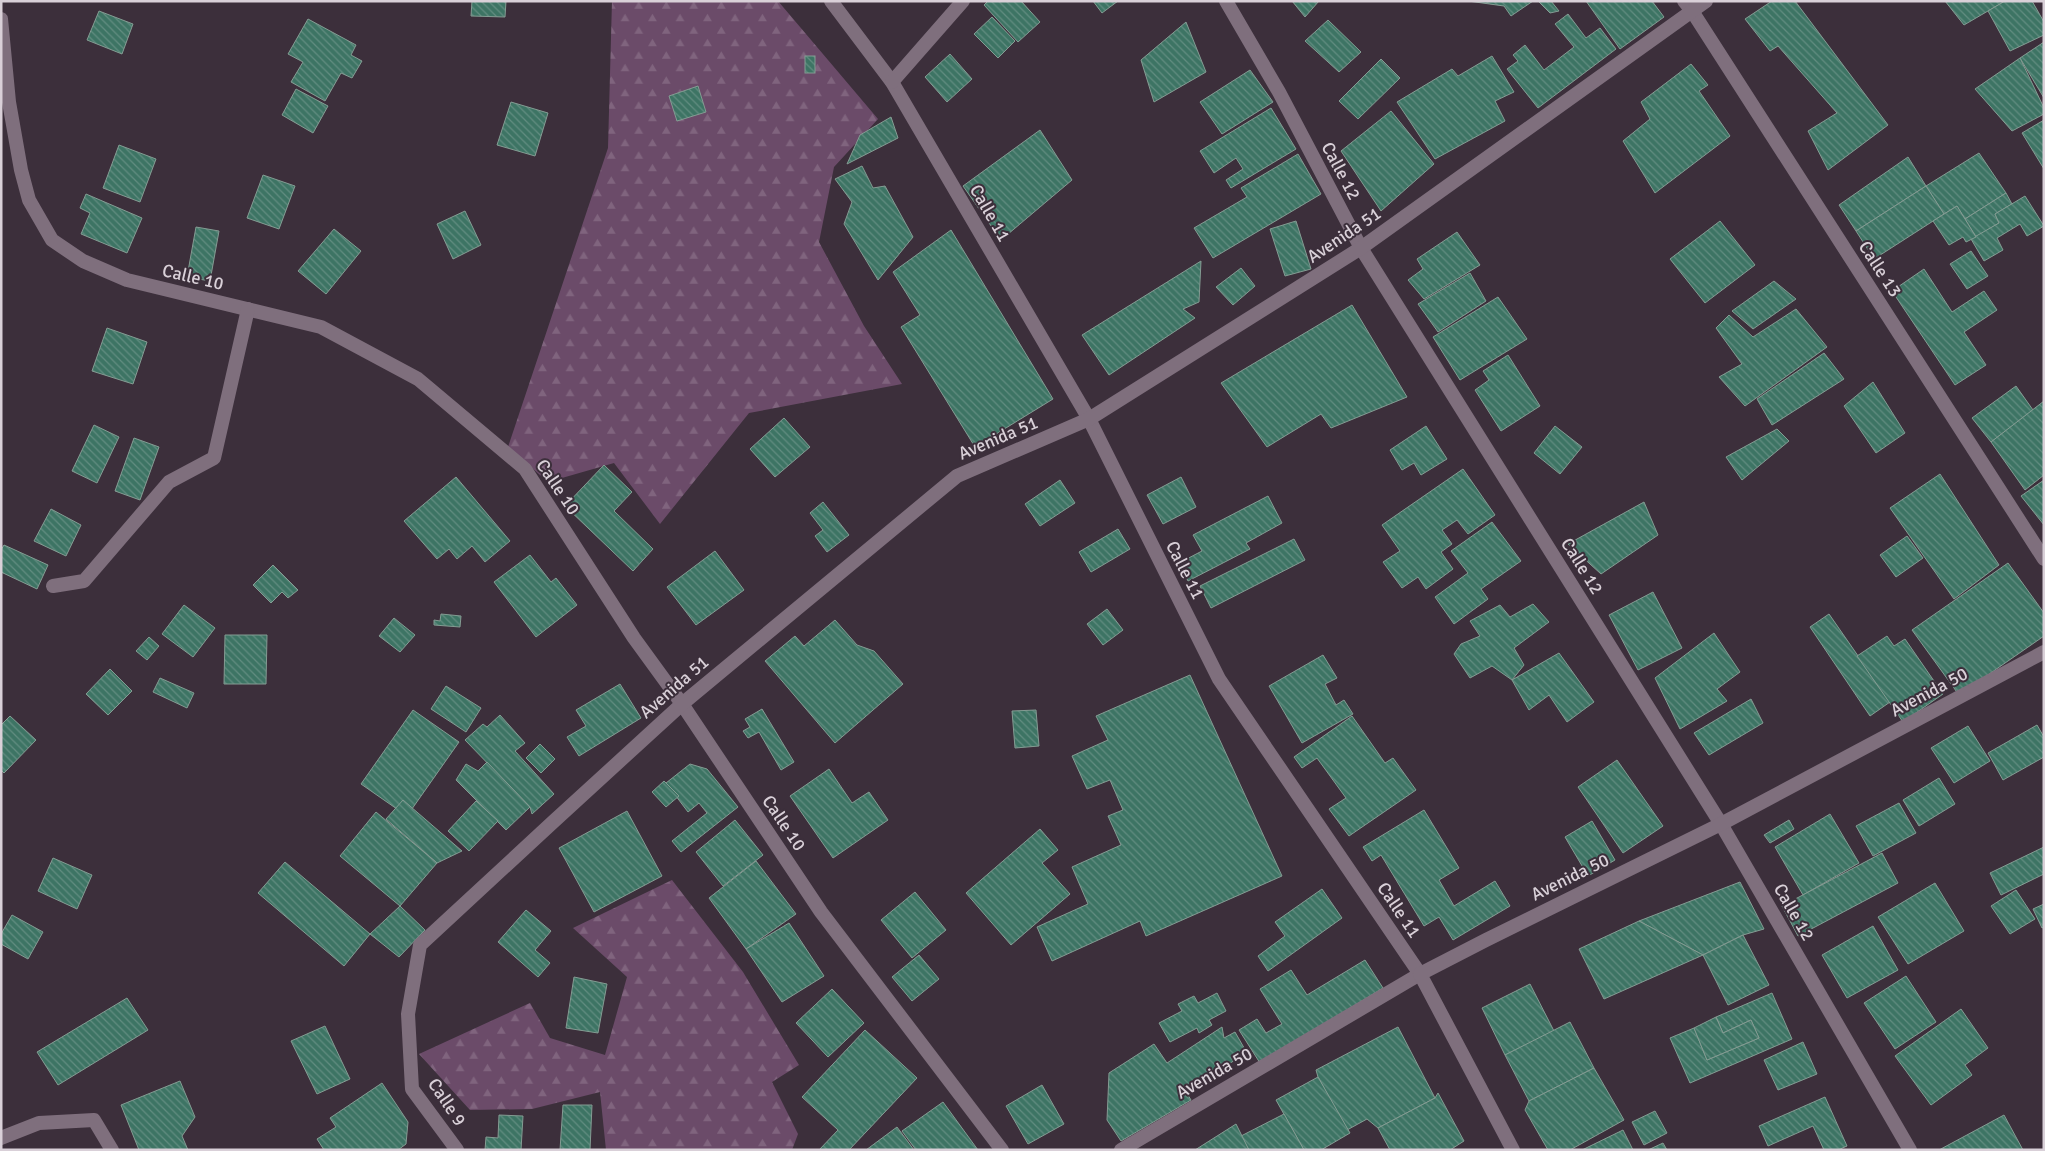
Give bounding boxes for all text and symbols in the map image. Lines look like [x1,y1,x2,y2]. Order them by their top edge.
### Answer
street label: Calle 12 [1317,138,1365,204]
street label: Calle 11 [965,180,1015,246]
street label: Avenida 51 [1303,202,1385,268]
street label: Calle 13 [1854,237,1906,301]
street label: Calle 10 [160,259,226,295]
street label: Avenida 51 [955,411,1041,465]
street label: Calle 10 [531,455,585,519]
street label: Calle 12 [1556,534,1608,598]
street label: Calle 11 [1161,537,1209,603]
street label: Avenida 51 [635,651,713,723]
street label: Avenida 50 [1887,662,1971,722]
street label: Calle 10 [757,791,811,855]
street label: Avenida 50 [1527,849,1613,905]
street label: Calle 11 [1372,878,1426,942]
street label: Calle 12 [1769,879,1819,945]
street label: Avenida 50 [1172,1042,1256,1104]
street label: Calle 9 [423,1074,471,1130]

